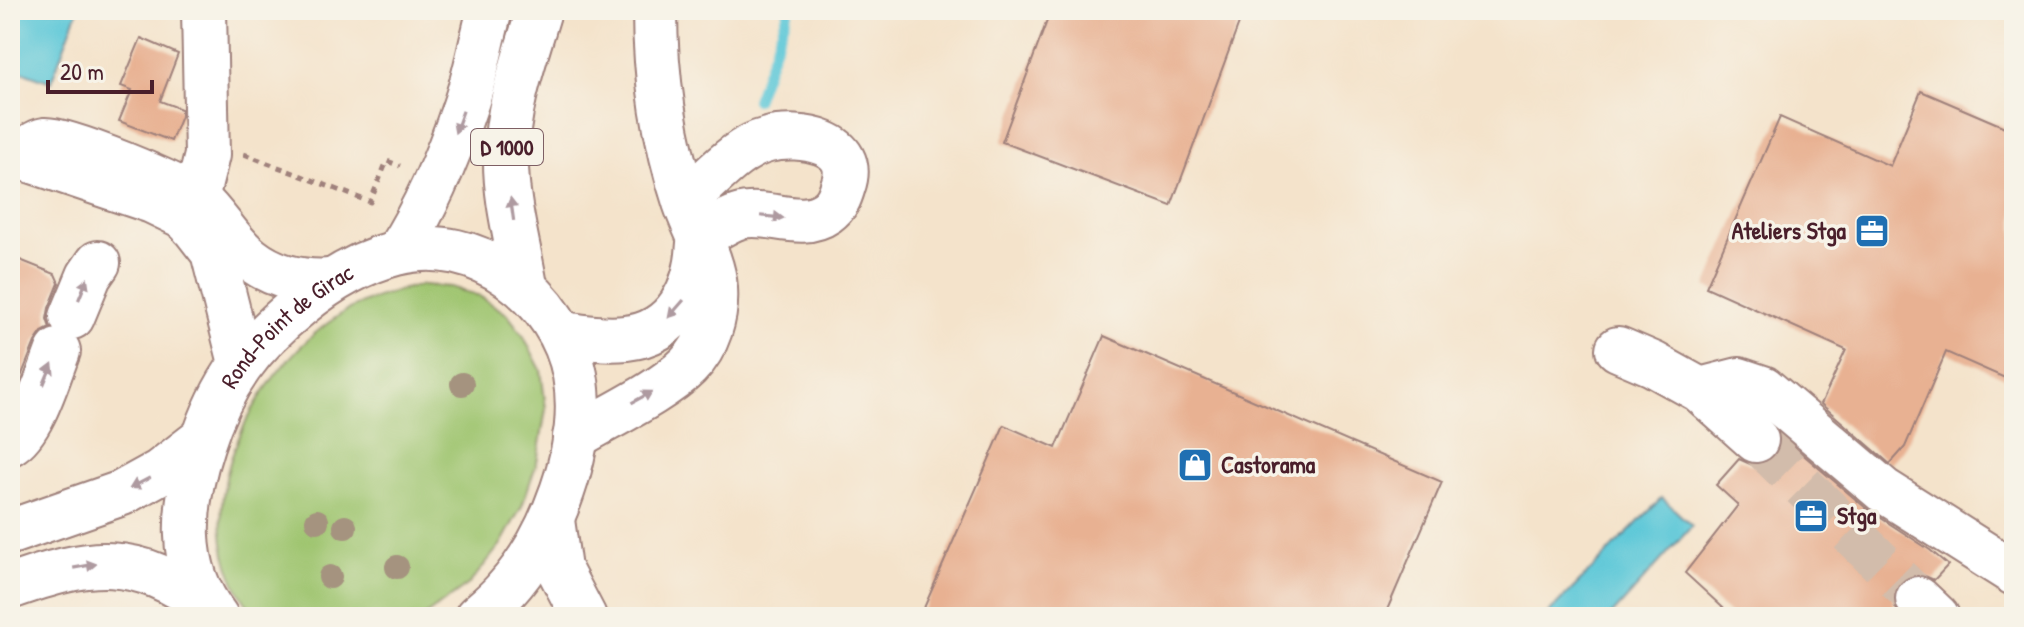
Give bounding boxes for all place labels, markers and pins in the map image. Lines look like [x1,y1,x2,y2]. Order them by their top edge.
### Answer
office icon: Ateliers Stga [1853,212,1891,250]
place label: Ateliers Stga [1732,214,1847,247]
shop icon: Castorama [1176,446,1214,484]
place label: Castorama [1221,448,1316,480]
office icon: Stga [1792,497,1830,535]
place label: Stga [1837,499,1877,532]

